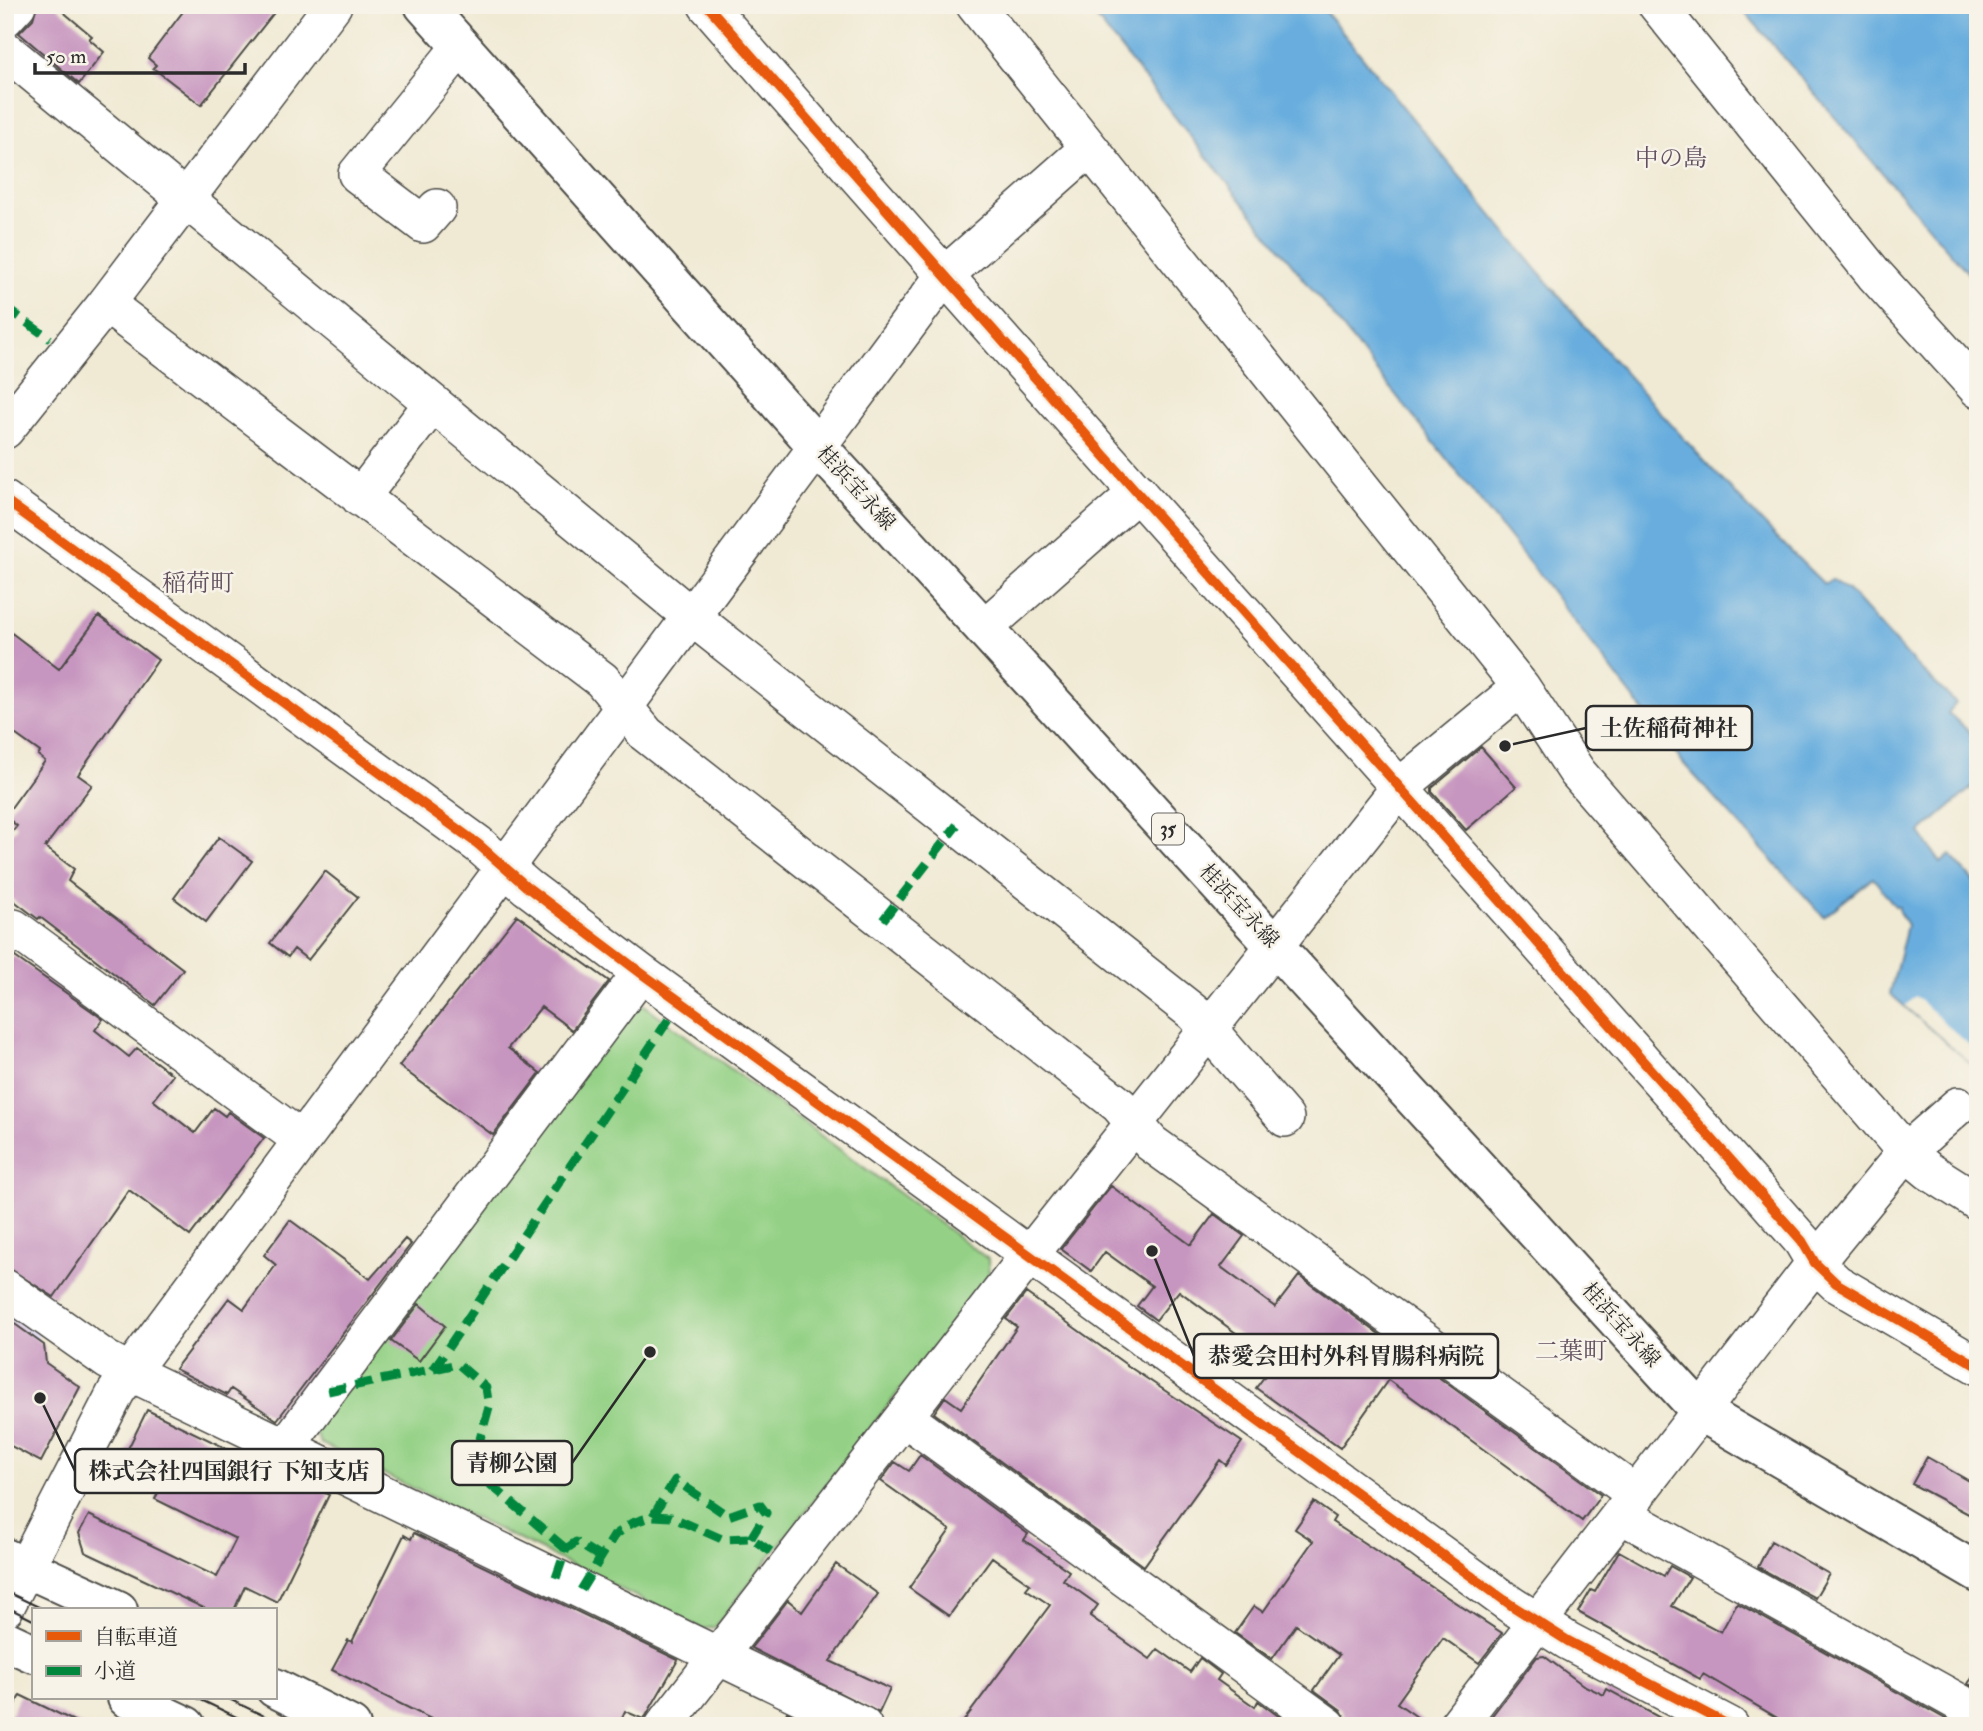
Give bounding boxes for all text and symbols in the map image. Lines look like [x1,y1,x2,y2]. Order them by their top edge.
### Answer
scale bar [35,32,245,76]
text: 50 m [46,43,87,70]
district label: 中の島 [1635,143,1707,174]
street label: 桂浜宝永線 [811,440,901,536]
district label: 稲荷町 [162,568,234,599]
callout: 土佐稲荷神社 [1586,706,1752,750]
text: 土佐稲荷神社 [1600,714,1738,743]
road number: 35 [1152,814,1184,844]
street label: 桂浜宝永線 [1193,858,1285,954]
street label: 桂浜宝永線 [1576,1277,1666,1373]
callout: 恭愛会田村外科胃腸科病院 [1194,1334,1498,1378]
district label: 二葉町 [1535,1336,1607,1367]
text: 恭愛会田村外科胃腸科病院 [1208,1342,1484,1371]
callout: 青柳公園 [452,1441,572,1485]
callout: 株式会社四国銀行 下知支店 [75,1449,383,1493]
text: 青柳公園 [466,1449,558,1478]
text: 株式会社四国銀行 下知支店 [89,1457,369,1486]
legend [32,1608,276,1700]
text: 自転車道 [94,1624,178,1651]
text: 小道 [94,1658,136,1685]

